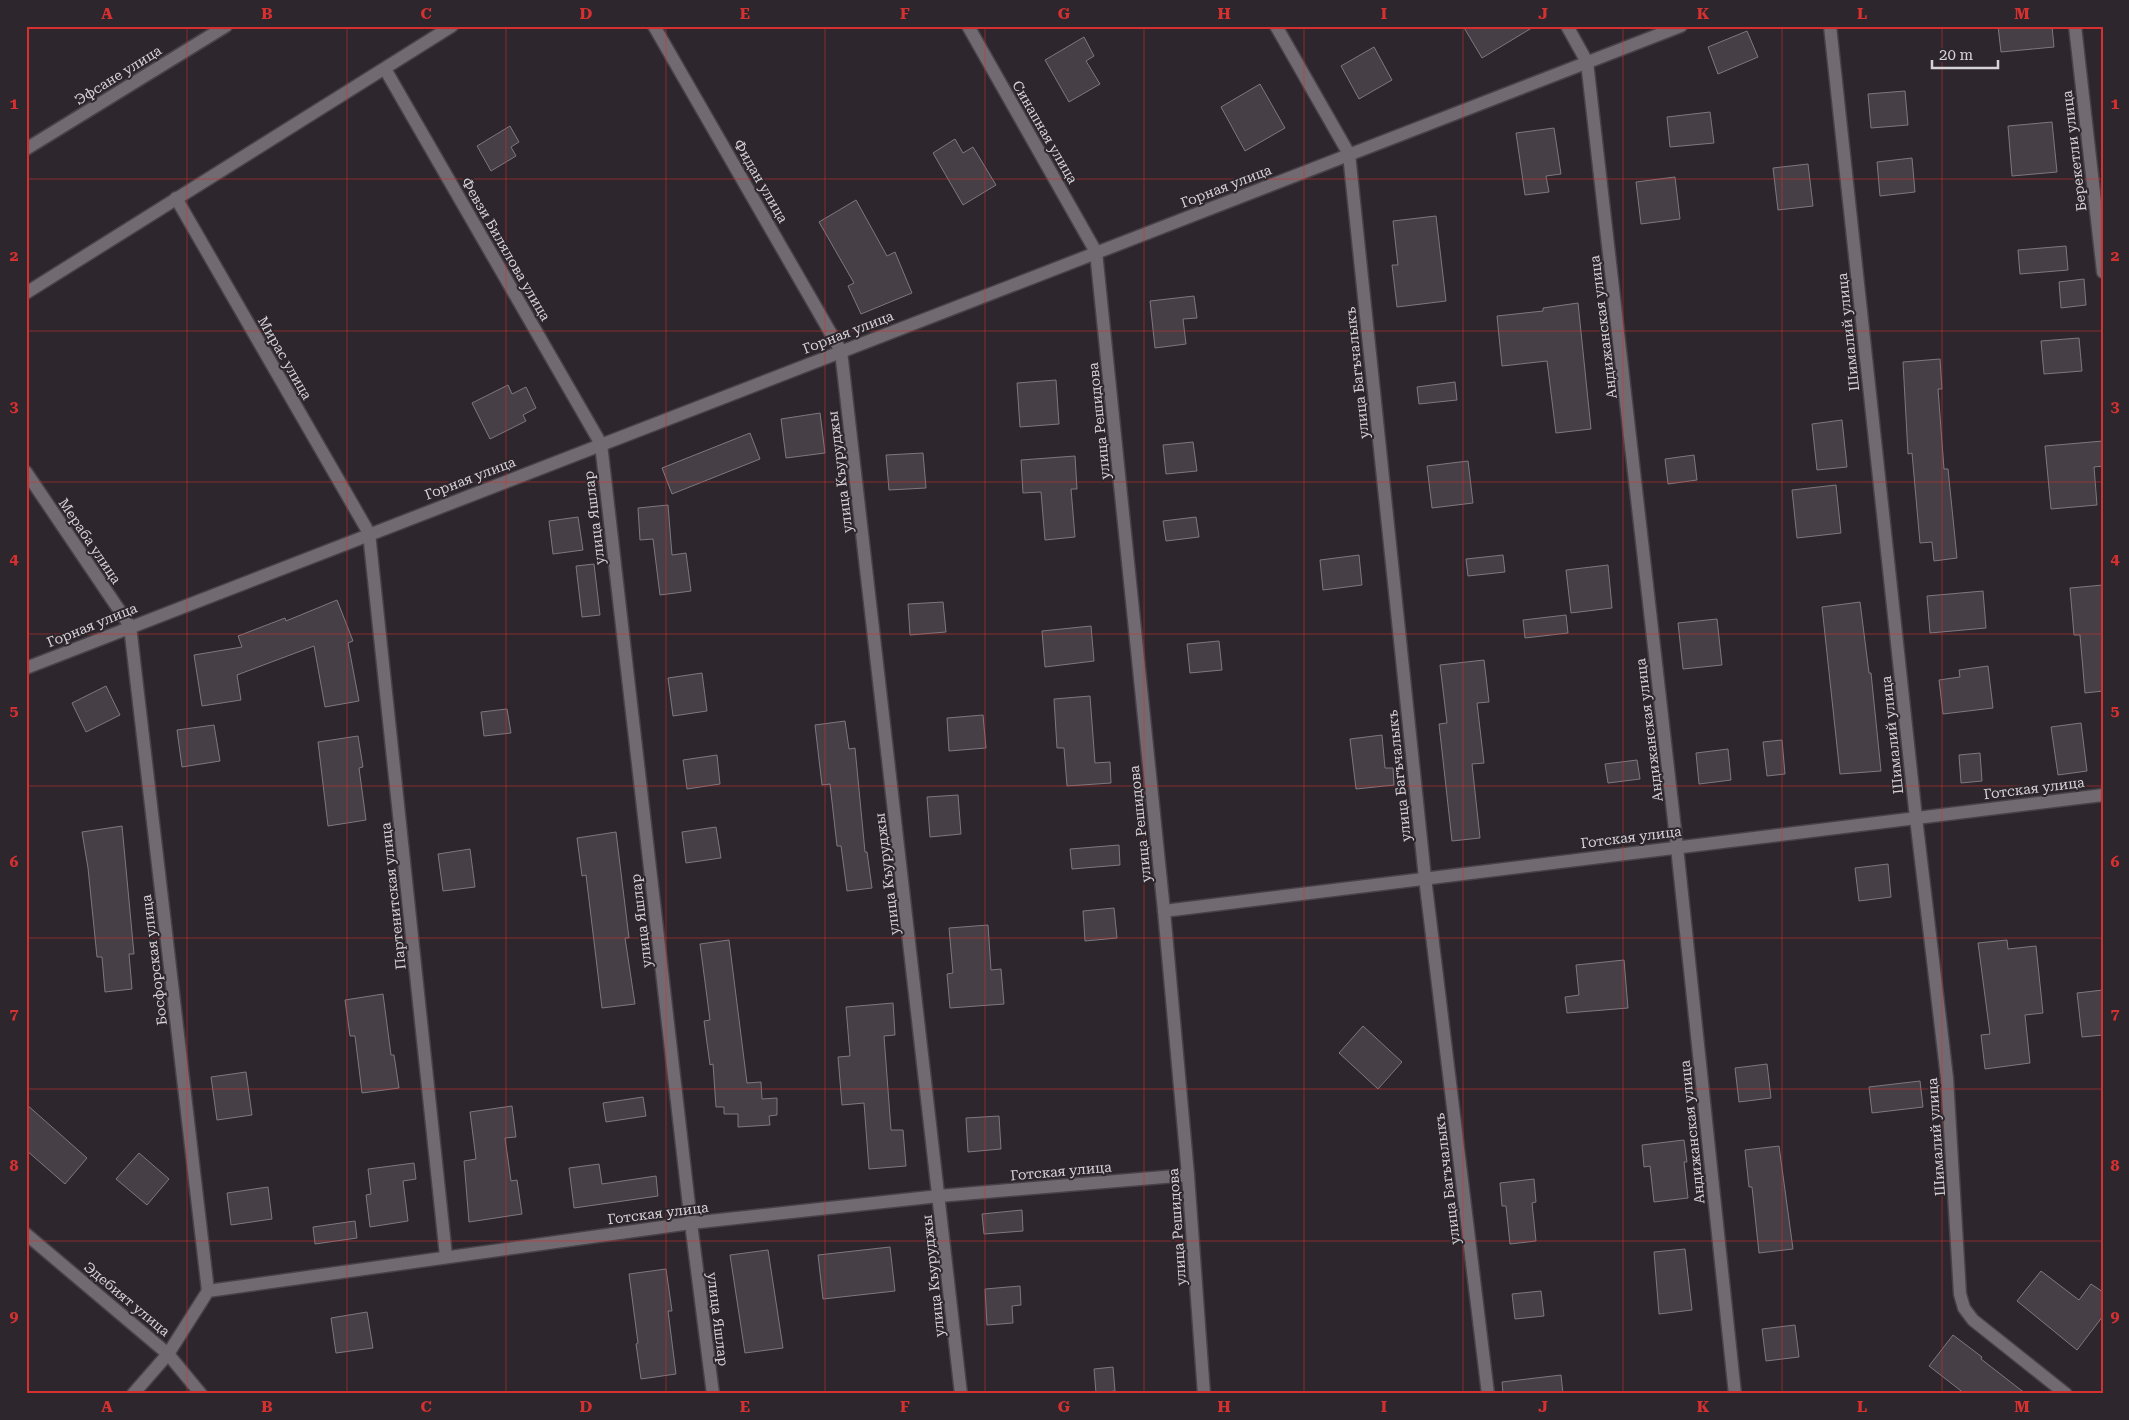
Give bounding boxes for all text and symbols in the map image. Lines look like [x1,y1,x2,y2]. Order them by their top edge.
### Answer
text: A [101,4,113,23]
text: B [261,4,273,23]
text: C [420,4,432,23]
text: D [580,4,593,23]
text: E [740,4,750,23]
text: F [900,4,910,23]
text: G [1058,4,1071,23]
text: H [1217,4,1231,23]
text: I [1381,4,1387,23]
text: J [1538,4,1548,23]
text: K [1697,4,1710,23]
text: L [1857,4,1867,23]
text: M [2014,4,2030,23]
scale bar [1932,38,1998,70]
street label: Эфсане улица [72,42,165,108]
text: 20 m [1939,46,1974,64]
street label: Синапная улица [1009,78,1081,187]
street label: Берекетли улица [2059,89,2089,212]
text: 1 [10,94,19,113]
text: 1 [2111,94,2120,113]
street label: Фидан улица [731,137,792,226]
street label: Горная улица [1178,161,1274,211]
street label: Февзи Билялова улица [458,174,554,324]
text: 2 [10,246,19,265]
text: 2 [2111,246,2120,265]
street label: Андижанская улица [1586,254,1620,400]
street label: Шималий улица [1834,272,1862,392]
street label: улица Багъчалыкъ [1342,306,1372,440]
street label: Горная улица [800,307,896,357]
street label: Мирас улица [255,314,315,403]
street label: улица Решидова [1085,361,1113,480]
text: 3 [10,397,19,416]
text: 3 [2111,397,2120,416]
street label: улица Къуруджы [825,410,855,534]
street label: Горная улица [422,453,518,503]
street label: улица Яшлар [580,470,608,566]
street label: Мераба улица [55,495,125,587]
text: 4 [10,549,19,568]
text: 4 [2111,549,2120,568]
street label: Горная улица [44,599,140,650]
street label: Андижанская улица [1632,657,1666,803]
street label: Шималий улица [1878,675,1906,795]
text: 5 [10,701,19,720]
text: 5 [2111,701,2120,720]
street label: улица Багъчалыкъ [1384,709,1414,843]
street label: улица Решидова [1126,764,1154,883]
street label: Готская улица [1983,774,2086,802]
street label: улица Къуруджы [872,812,902,936]
street label: Партенитская улица [377,821,409,970]
street label: Готская улица [1580,823,1683,851]
text: 6 [10,852,19,871]
text: 6 [2111,852,2120,871]
street label: улица Яшлар [627,873,655,969]
street label: Босфорская улица [138,893,170,1026]
text: 7 [10,1004,19,1023]
text: 7 [2111,1004,2120,1023]
street label: Андижанская улица [1676,1059,1707,1205]
street label: Шималий улица [1924,1077,1948,1197]
street label: улица Багъчалыкъ [1431,1112,1463,1246]
text: 8 [10,1156,19,1175]
text: 8 [2111,1156,2120,1175]
street label: Готская улица [1010,1159,1113,1183]
street label: улица Решидова [1165,1167,1189,1286]
street label: Готская улица [607,1199,710,1227]
street label: улица Къуруджы [919,1214,947,1338]
street label: Эдебият улица [81,1259,173,1340]
street label: улица Яшлар [704,1271,732,1367]
text: 9 [10,1307,19,1326]
text: 9 [2111,1307,2120,1326]
text: A [101,1397,113,1416]
text: B [261,1397,273,1416]
text: C [420,1397,432,1416]
text: D [580,1397,593,1416]
text: E [740,1397,750,1416]
text: F [900,1397,910,1416]
text: G [1058,1397,1071,1416]
text: H [1217,1397,1231,1416]
text: I [1381,1397,1387,1416]
text: J [1538,1397,1548,1416]
text: K [1697,1397,1710,1416]
text: L [1857,1397,1867,1416]
text: M [2014,1397,2030,1416]

